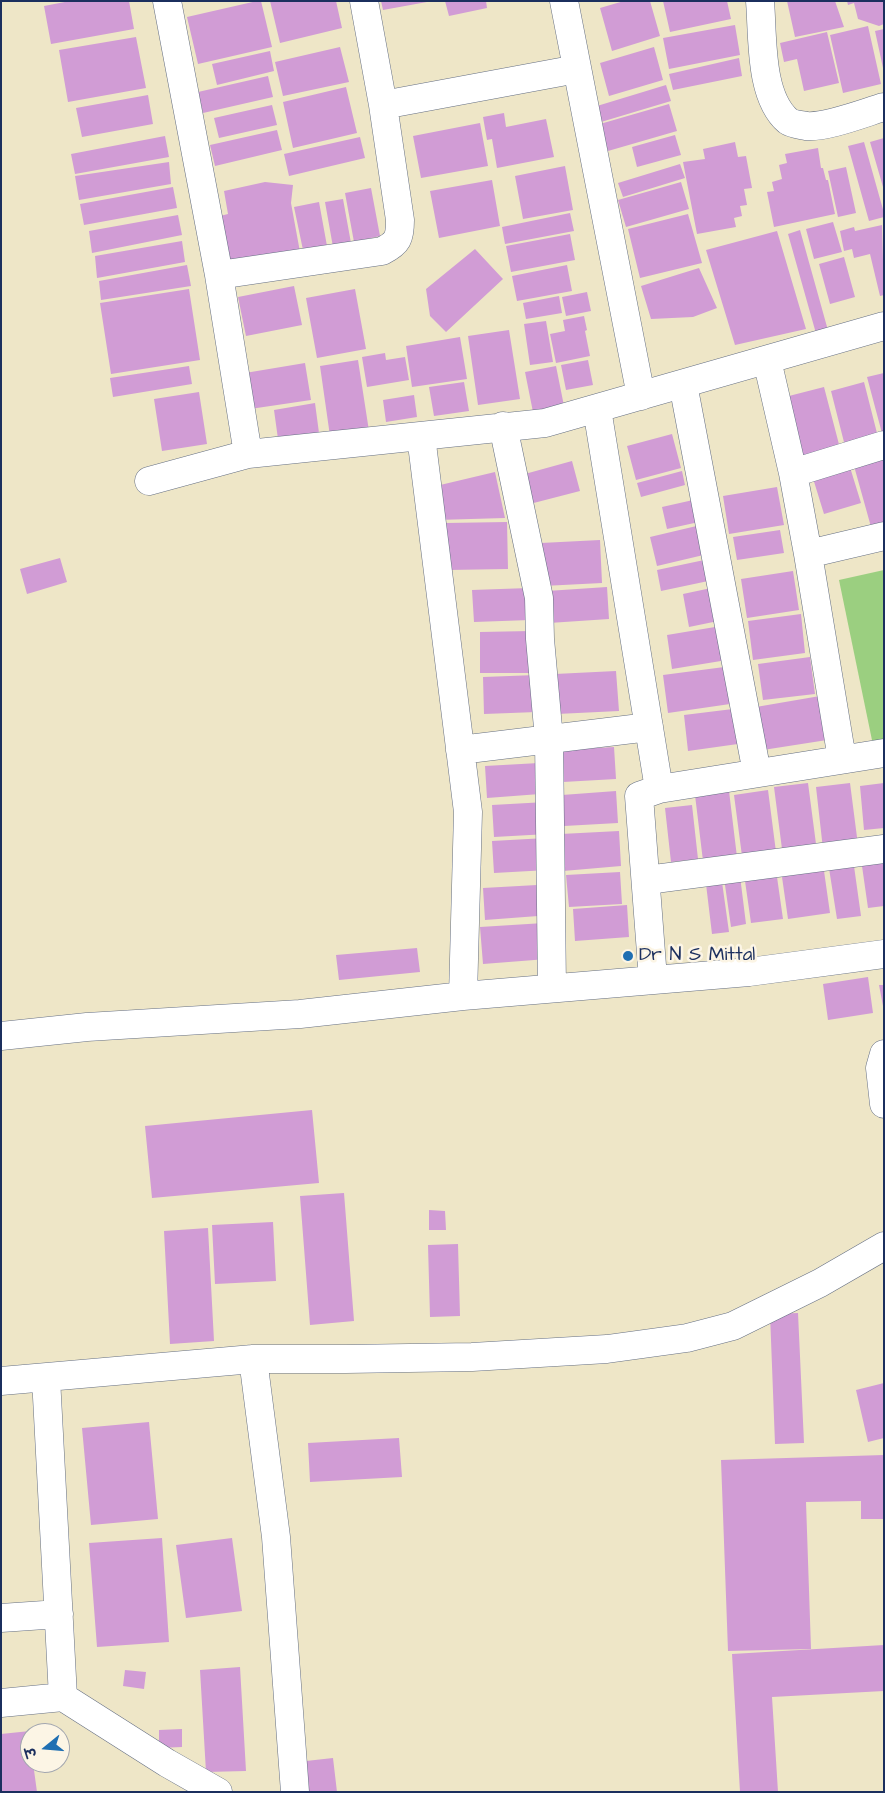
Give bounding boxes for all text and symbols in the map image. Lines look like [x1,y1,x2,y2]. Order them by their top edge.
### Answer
place label: Dr N S Mittal [639,945,755,967]
marker: Dr N S Mittal [621,949,635,963]
north arrow [20,1723,70,1773]
text: उ [21,1745,43,1759]

